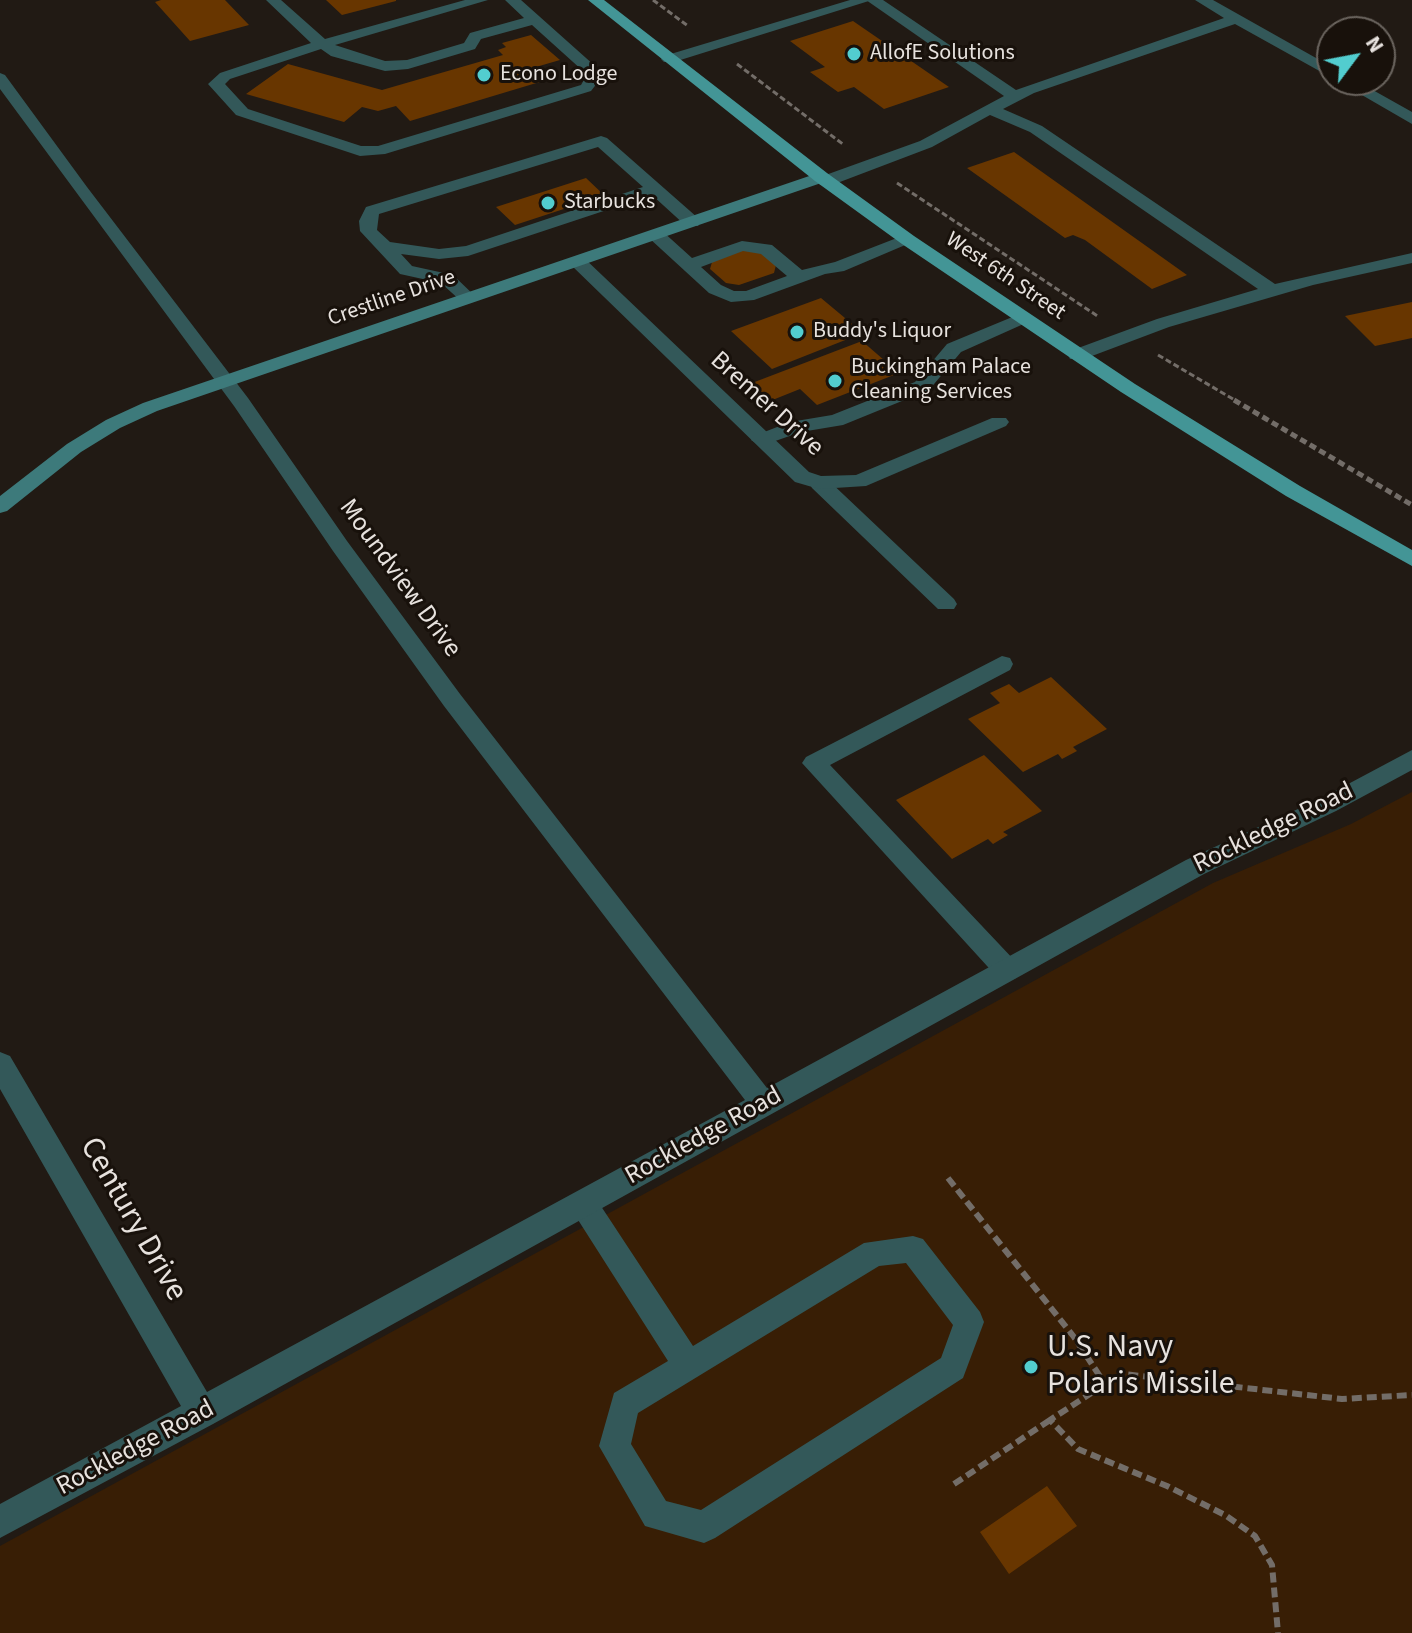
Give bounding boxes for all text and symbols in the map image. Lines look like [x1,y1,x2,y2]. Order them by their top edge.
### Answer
north arrow [1316,16,1396,96]
text: N [1357,30,1392,59]
place label: AllofE Solutions [870,41,1015,67]
marker: AllofE Solutions [845,45,863,63]
place label: Econo Lodge [500,62,617,88]
marker: Econo Lodge [475,66,493,84]
place label: Starbucks [564,190,655,216]
marker: Starbucks [539,194,557,212]
street label: West 6th Street [940,227,1070,327]
street label: Crestline Drive [325,265,459,333]
place label: Buddy's Liquor [813,319,951,345]
marker: Buddy's Liquor [788,323,806,341]
street label: Bremer Drive [703,346,829,464]
place label: Buckingham Palace Cleaning Services [851,355,1031,406]
marker: Buckingham Palace Cleaning Services [826,372,844,390]
street label: Moundview Drive [331,494,467,664]
street label: Rockledge Road [1189,777,1359,881]
street label: Rockledge Road [620,1081,788,1193]
street label: Century Drive [70,1131,194,1309]
place label: U.S. Navy Polaris Missile [1047,1330,1235,1405]
marker: U.S. Navy Polaris Missile [1022,1358,1040,1376]
street label: Rockledge Road [52,1394,220,1504]

